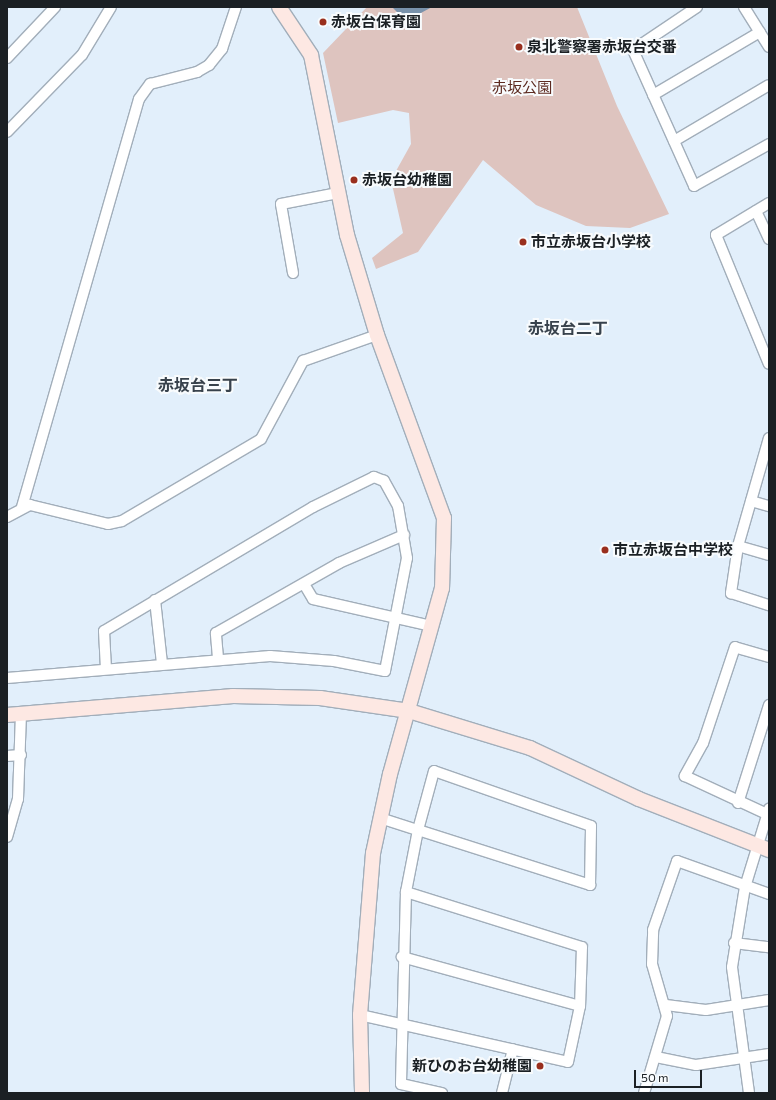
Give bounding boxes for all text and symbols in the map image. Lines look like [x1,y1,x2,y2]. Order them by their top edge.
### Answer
place label: 赤坂台保育園 [331,13,421,31]
marker: 赤坂台保育園 [318,17,328,27]
place label: 泉北警察署赤坂台交番 [527,38,677,56]
marker: 泉北警察署赤坂台交番 [514,42,524,52]
park label: 赤坂公園 [492,79,552,97]
place label: 赤坂台幼稚園 [362,171,452,189]
marker: 赤坂台幼稚園 [349,175,359,185]
place label: 市立赤坂台小学校 [531,233,651,251]
marker: 市立赤坂台小学校 [518,237,528,247]
district label: 赤坂台二丁 [528,318,608,338]
district label: 赤坂台三丁 [158,375,238,395]
place label: 市立赤坂台中学校 [613,541,733,559]
marker: 市立赤坂台中学校 [600,545,610,555]
place label: 新ひのお台幼稚園 [412,1057,532,1075]
marker: 新ひのお台幼稚園 [535,1061,545,1071]
scale bar [636,1062,704,1088]
text: 50 m [641,1070,669,1084]

